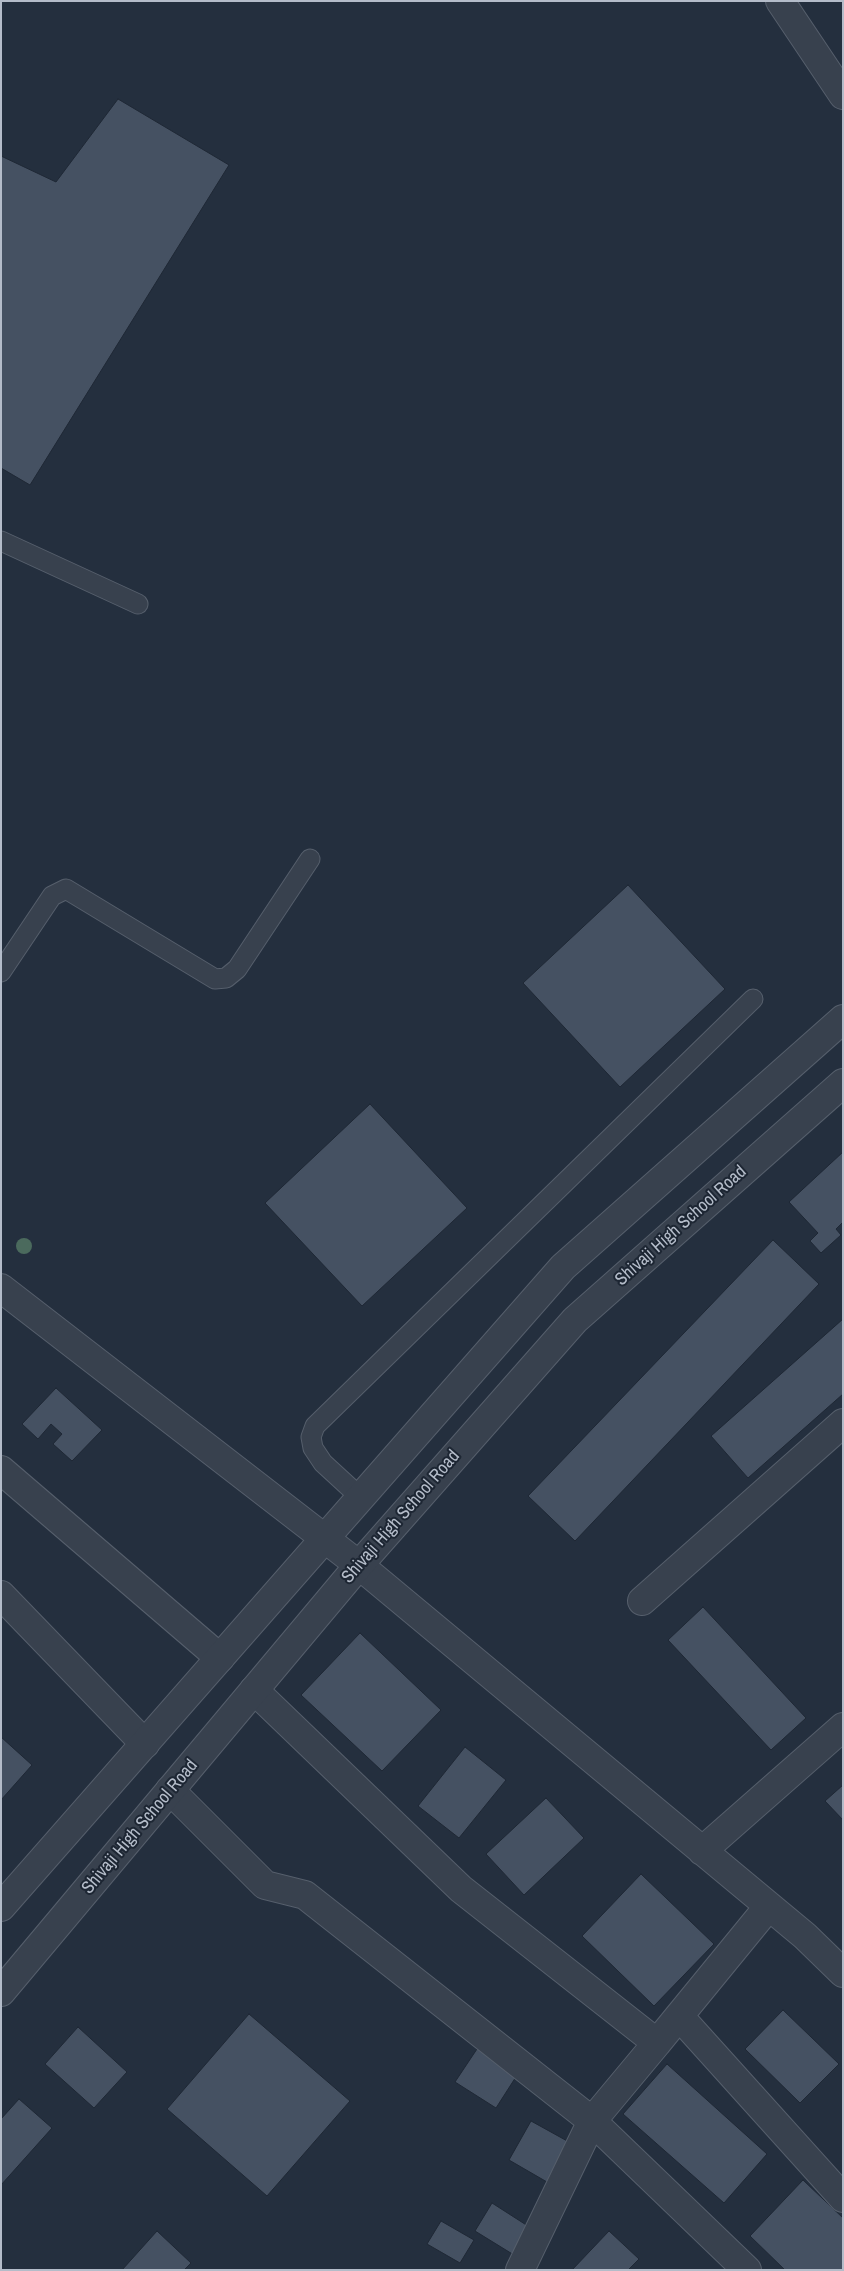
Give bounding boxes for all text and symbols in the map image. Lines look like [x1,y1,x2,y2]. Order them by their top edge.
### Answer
street label: Shivaji High School Road [611,1161,751,1291]
street label: Shivaji High School Road [337,1446,465,1588]
street label: Shivaji High School Road [77,1755,203,1899]

